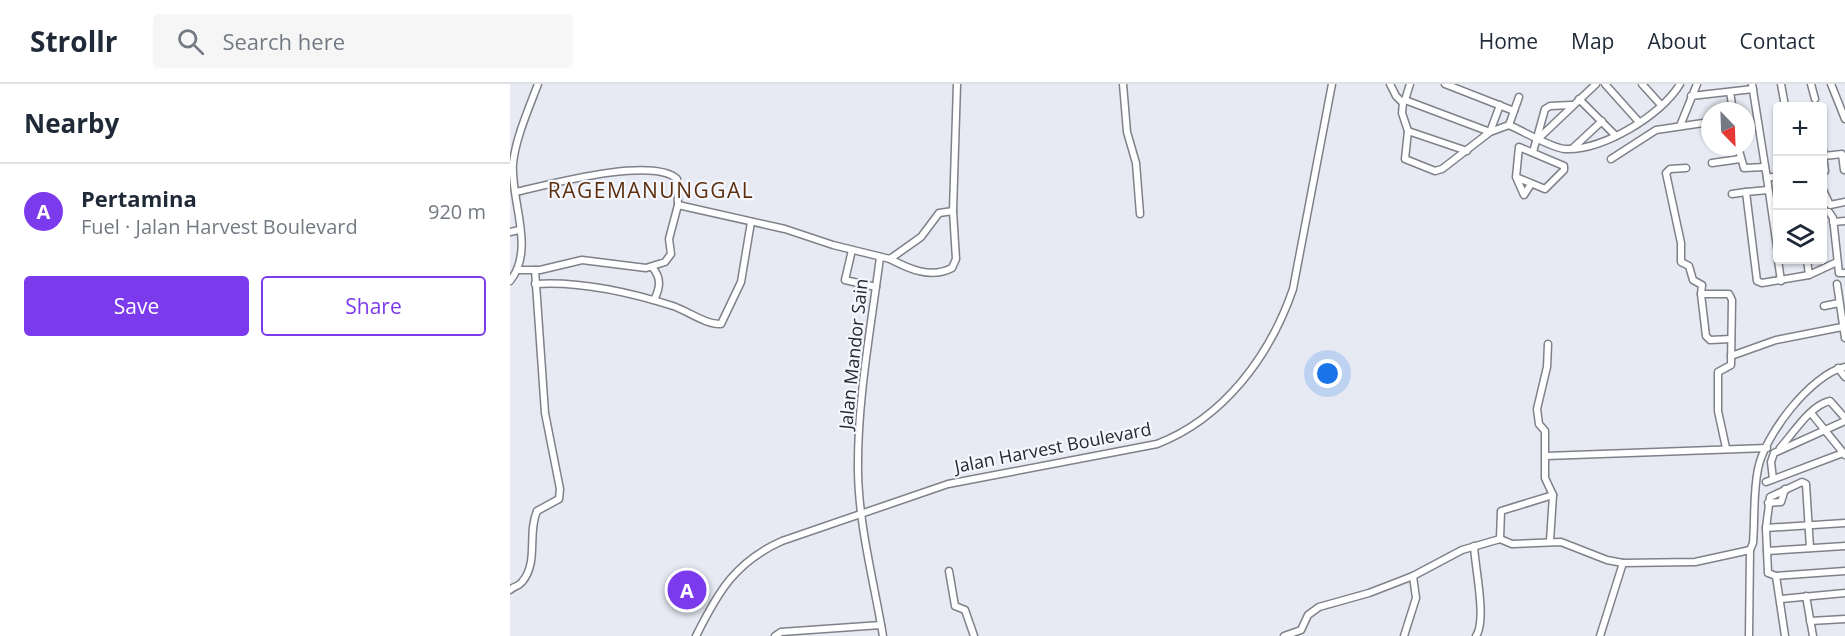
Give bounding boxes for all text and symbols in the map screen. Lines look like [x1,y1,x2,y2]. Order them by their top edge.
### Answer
search box [153,14,573,68]
text: Strollr [30,22,117,60]
icon: search [174,25,207,58]
text: Search here [222,26,345,56]
text: Home [1479,27,1538,55]
text: Map [1571,27,1614,55]
text: About [1647,27,1707,55]
text: Contact [1740,27,1815,55]
north arrow [1701,102,1755,156]
map controls [1773,102,1827,264]
button: + [1773,102,1827,156]
text: Nearby [24,105,119,141]
button: − [1773,156,1827,210]
district label: RAGEMANUNGGAL [548,176,754,204]
text: Pertamina [81,183,197,213]
text: A [37,198,50,225]
text: 920 m [428,198,486,225]
button: layers [1773,210,1827,264]
text: Fuel · Jalan Harvest Boulevard [81,213,358,240]
button: Save [24,276,249,336]
button: Share [261,276,486,336]
street label: Jalan Mandor Sain [833,277,873,433]
your location [1313,359,1342,388]
street label: Jalan Harvest Boulevard [950,416,1153,478]
pin: A [668,568,706,612]

